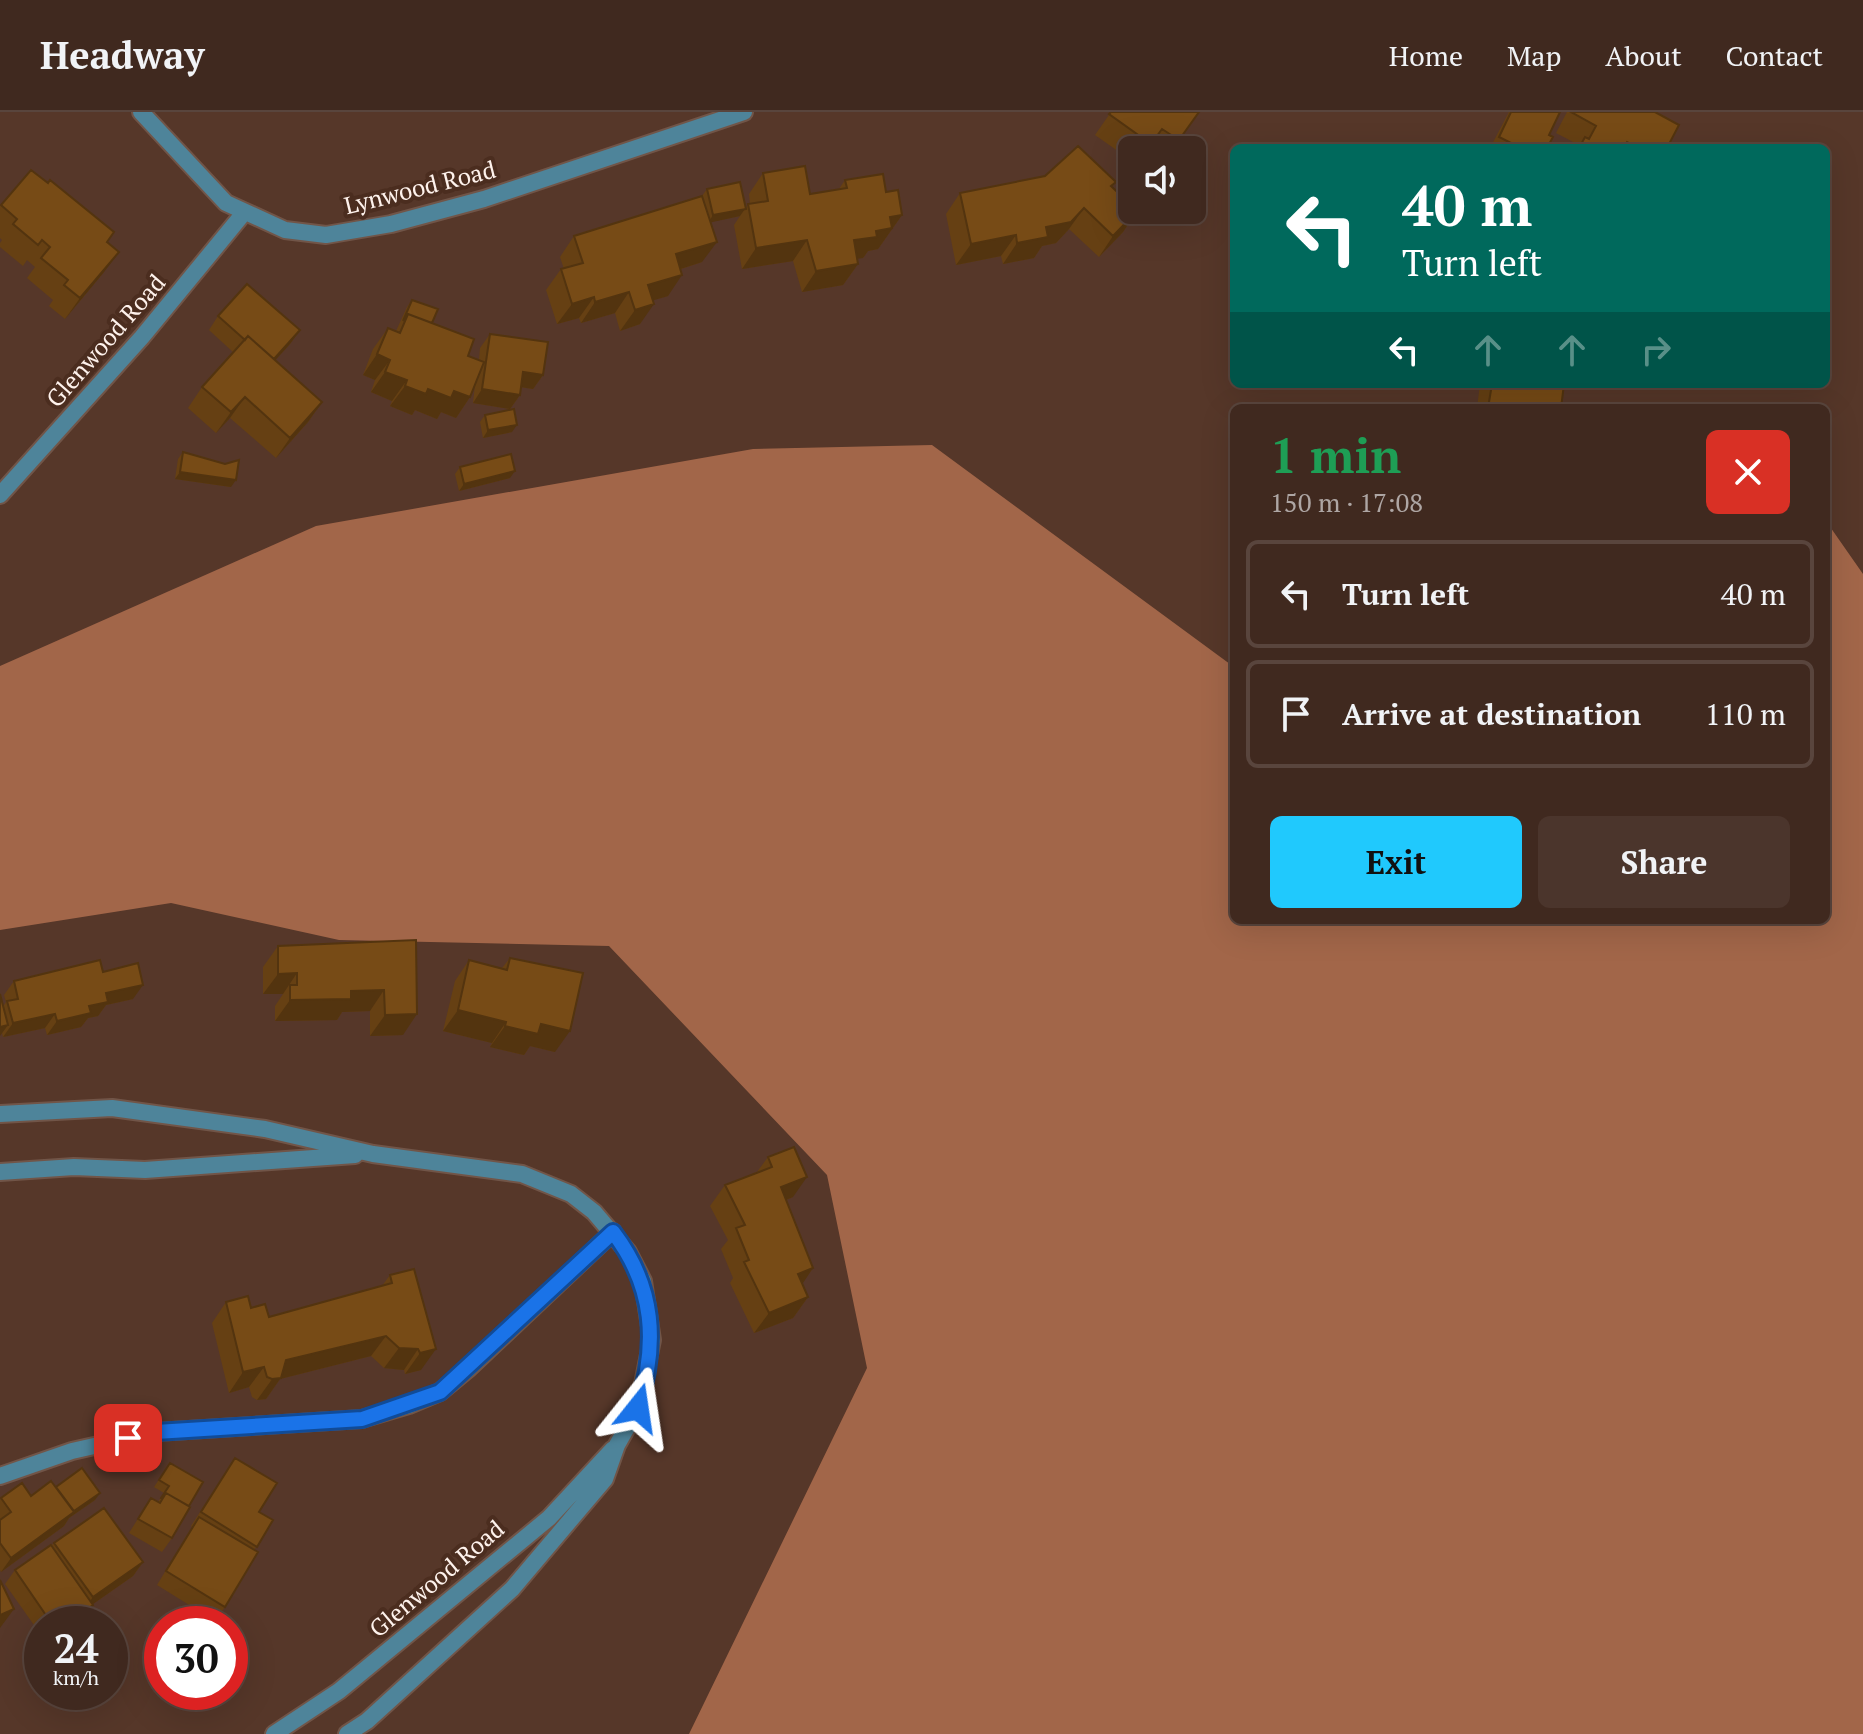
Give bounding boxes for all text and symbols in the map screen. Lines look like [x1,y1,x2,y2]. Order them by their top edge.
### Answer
text: Headway [40,30,205,80]
text: Home [1389,37,1463,74]
text: Map [1507,37,1561,74]
text: About [1605,37,1682,74]
text: Contact [1726,37,1823,74]
map controls [1118,136,1206,224]
button: sound [1118,136,1206,224]
street label: Lynwood Road [341,153,499,221]
text: 40 m [1402,168,1532,242]
icon: left [1270,176,1374,280]
text: Turn left [1402,239,1542,286]
street label: Glenwood Road [39,267,172,414]
icon: left [1382,328,1426,372]
icon: ahead [1466,328,1510,372]
icon: ahead [1550,328,1594,372]
icon: right [1634,328,1678,372]
text: 1 min [1270,423,1401,487]
button: close [1706,430,1790,514]
text: 150 m · 17:08 [1270,485,1423,519]
icon: left [1274,572,1318,616]
text: Turn left [1342,574,1469,614]
text: 40 m [1721,574,1786,614]
icon: arrive [1274,692,1318,736]
text: Arrive at destination [1342,694,1641,734]
text: 110 m [1705,694,1786,734]
button: Exit [1270,816,1522,908]
button: Share [1538,816,1790,908]
position arrow [596,1366,680,1450]
pin [94,1404,162,1472]
icon: arrive [106,1416,150,1460]
street label: Glenwood Road [362,1512,510,1644]
speed limit sign: 30 [144,1606,248,1710]
text: 24 [53,1621,99,1674]
text: km/h [53,1664,99,1691]

